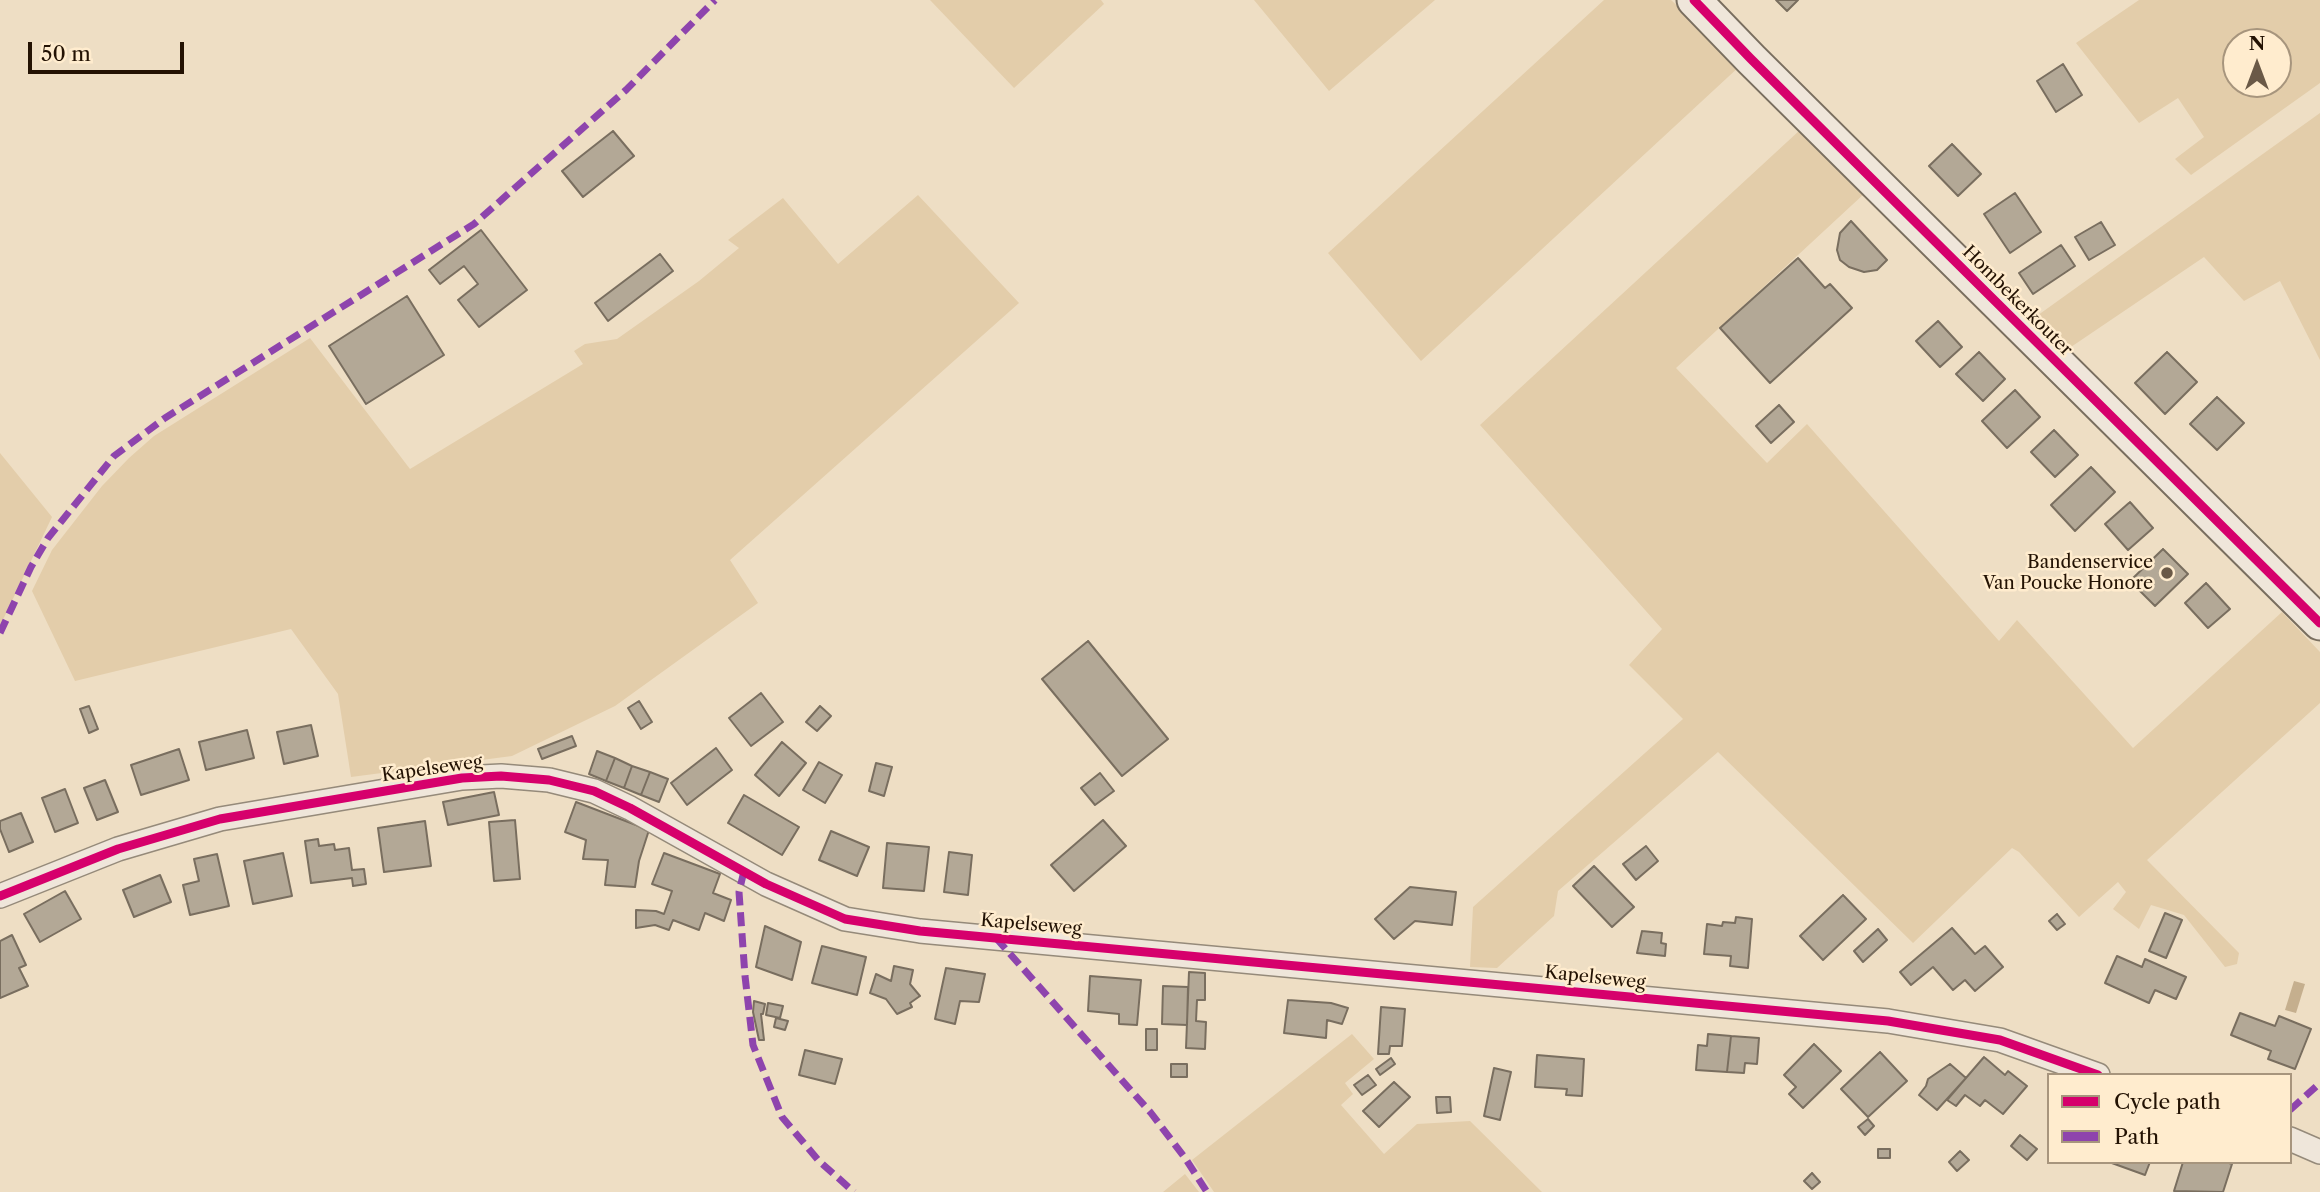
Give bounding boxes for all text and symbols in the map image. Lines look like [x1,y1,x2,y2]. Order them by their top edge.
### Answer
scale bar [32,28,187,72]
north arrow [2222,28,2292,98]
text: N [2249,32,2265,55]
text: 50 m [41,41,91,66]
street label: Hombekerkouter [1957,241,2077,361]
place label: Bandenservice Van Poucke Honore [1983,552,2153,594]
marker: Bandenservice Van Poucke Honore [2159,565,2175,581]
street label: Kapelseweg [380,751,484,787]
street label: Kapelseweg [979,910,1083,940]
street label: Kapelseweg [1543,962,1647,994]
legend [2047,1073,2292,1164]
text: Cycle path [2114,1089,2221,1114]
text: Path [2114,1124,2159,1149]

